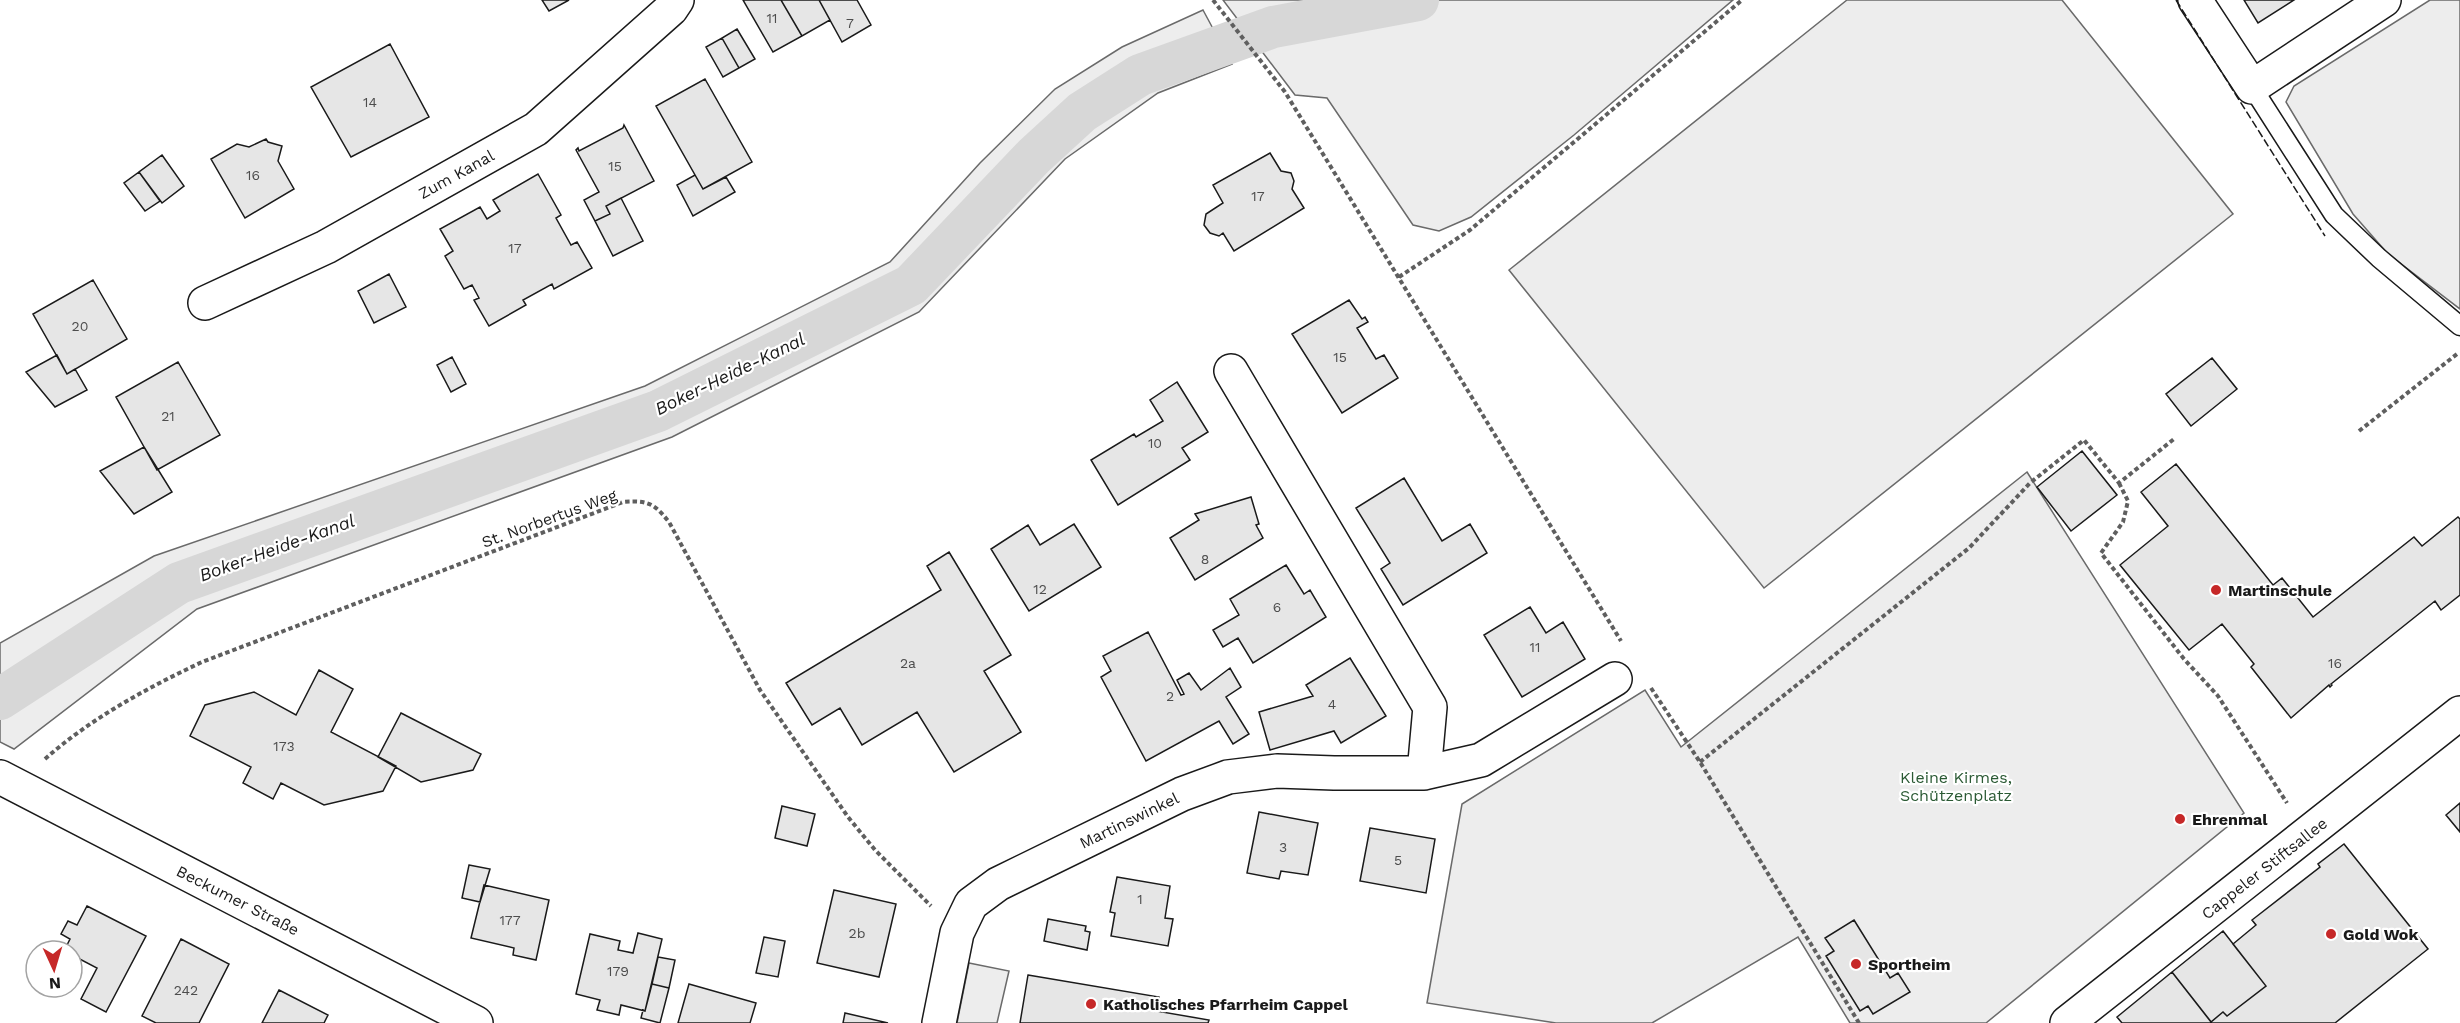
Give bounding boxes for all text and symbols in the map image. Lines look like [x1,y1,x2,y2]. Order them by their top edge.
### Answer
house number: 11 [767,10,777,26]
house number: 7 [846,15,854,31]
house number: 14 [363,94,377,110]
street label: Zum Kanal [415,146,497,203]
house number: 15 [608,158,622,174]
house number: 16 [246,167,260,183]
house number: 17 [1251,188,1265,204]
house number: 17 [508,240,522,256]
house number: 20 [72,318,88,334]
water label: Boker-Heide-Kanal [651,328,808,419]
house number: 15 [1333,349,1347,365]
house number: 21 [161,408,175,424]
house number: 10 [1148,435,1162,451]
street label: St. Norbertus Weg [479,485,620,552]
water label: Boker-Heide-Kanal [196,510,358,585]
house number: 8 [1201,551,1209,567]
house number: 12 [1033,581,1047,597]
place label: Martinschule [2228,581,2332,600]
marker: Martinschule [2209,583,2223,597]
house number: 6 [1273,599,1281,615]
house number: 11 [1530,639,1540,655]
house number: 2a [900,655,916,671]
house number: 16 [2328,655,2342,671]
house number: 2 [1166,688,1174,704]
house number: 4 [1328,696,1336,712]
house number: 173 [273,738,295,754]
park label: Kleine Kirmes, Schützenplatz [1900,768,2012,805]
street label: Martinswinkel [1077,788,1182,853]
place label: Ehrenmal [2192,810,2268,829]
marker: Ehrenmal [2173,812,2187,826]
street label: Cappeler Stiftsallee [2198,813,2331,923]
house number: 3 [1279,839,1287,855]
house number: 5 [1394,852,1402,868]
street label: Beckumer Straße [173,861,302,940]
house number: 1 [1137,891,1143,907]
house number: 177 [499,912,521,928]
house number: 2b [849,925,865,941]
place label: Gold Wok [2343,925,2418,944]
marker: Gold Wok [2324,927,2338,941]
north arrow [24,939,84,999]
place label: Sportheim [1868,955,1951,974]
marker: Sportheim [1849,957,1863,971]
house number: 179 [607,963,629,979]
text: N [48,974,62,993]
house number: 242 [174,982,198,998]
place label: Katholisches Pfarrheim Cappel [1103,995,1348,1014]
marker: Katholisches Pfarrheim Cappel [1084,997,1098,1011]

